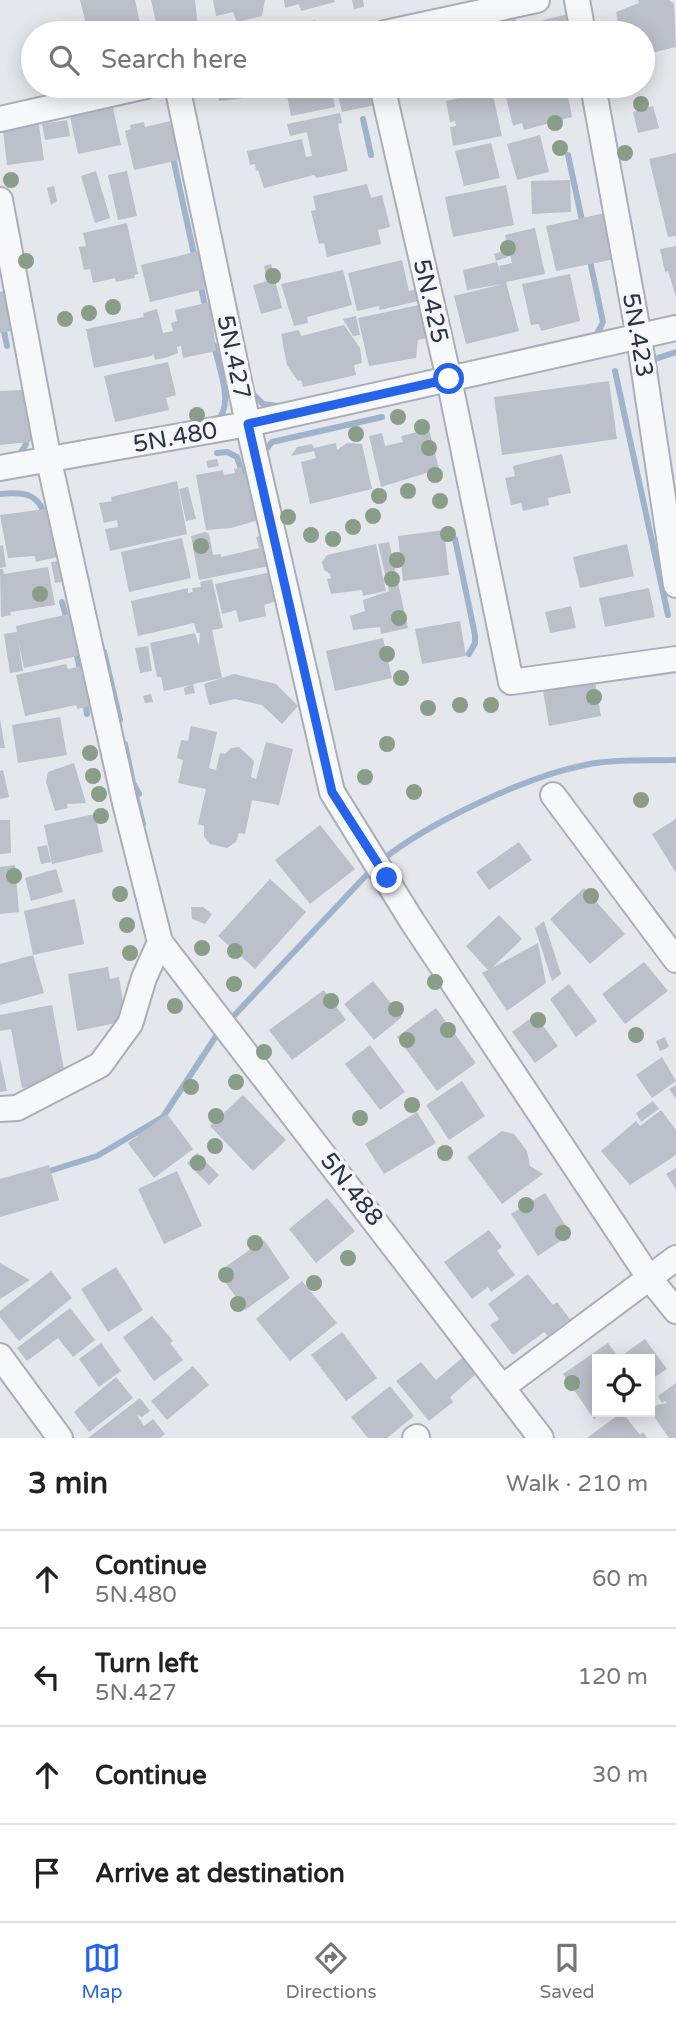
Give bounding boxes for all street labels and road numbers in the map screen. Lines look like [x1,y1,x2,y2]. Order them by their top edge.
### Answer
street label: 5N.425 [407,256,454,346]
street label: 5N.423 [616,291,659,380]
street label: 5N.427 [210,312,257,402]
street label: 5N.480 [131,416,220,459]
street label: 5N.488 [314,1147,389,1232]

